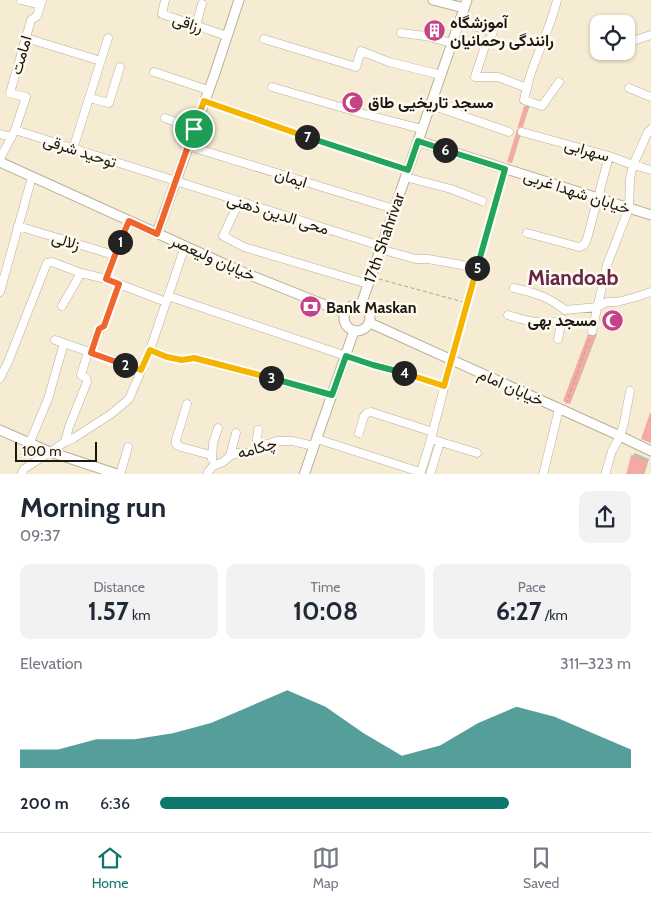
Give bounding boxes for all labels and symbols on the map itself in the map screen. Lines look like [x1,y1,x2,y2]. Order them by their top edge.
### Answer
street label: رزاقی [170,9,206,38]
place label: آموزشگاه رانندگی رحمانیان [450,13,554,51]
building icon: آموزشگاه رانندگی رحمانیان [422,19,446,43]
street label: امامت [6,33,36,77]
mosque icon: مسجد تاریخیی طاق [340,90,364,114]
place label: مسجد تاریخیی طاق [368,93,494,113]
pin [173,108,215,150]
pin: 7 [294,124,320,150]
street label: توحید شرقی [41,130,119,173]
street label: سهرابی [562,135,612,166]
pin: 6 [432,138,458,162]
street label: ایمان [272,164,310,192]
street label: خیابان شهدا غربی [521,166,633,219]
street label: محی الدین ذهنی [224,189,331,239]
street label: 17th Shahrivar [360,190,409,286]
street label: زلالی [49,228,82,255]
pin: 1 [108,230,132,254]
street label: خیابان ولیعصر [166,230,259,286]
pin: 5 [464,256,490,280]
district label: Miandoab [528,265,618,290]
bank icon: Bank Maskan [298,295,322,319]
place label: Bank Maskan [326,298,417,317]
mosque icon: مسجد بهی [601,308,625,332]
place label: مسجد بهی [528,311,597,331]
pin: 2 [112,352,138,378]
pin: 4 [392,360,416,386]
street label: خیابان امام [475,364,547,411]
pin: 3 [258,366,284,390]
street label: چکامه [235,433,280,465]
scale bar [15,440,98,463]

